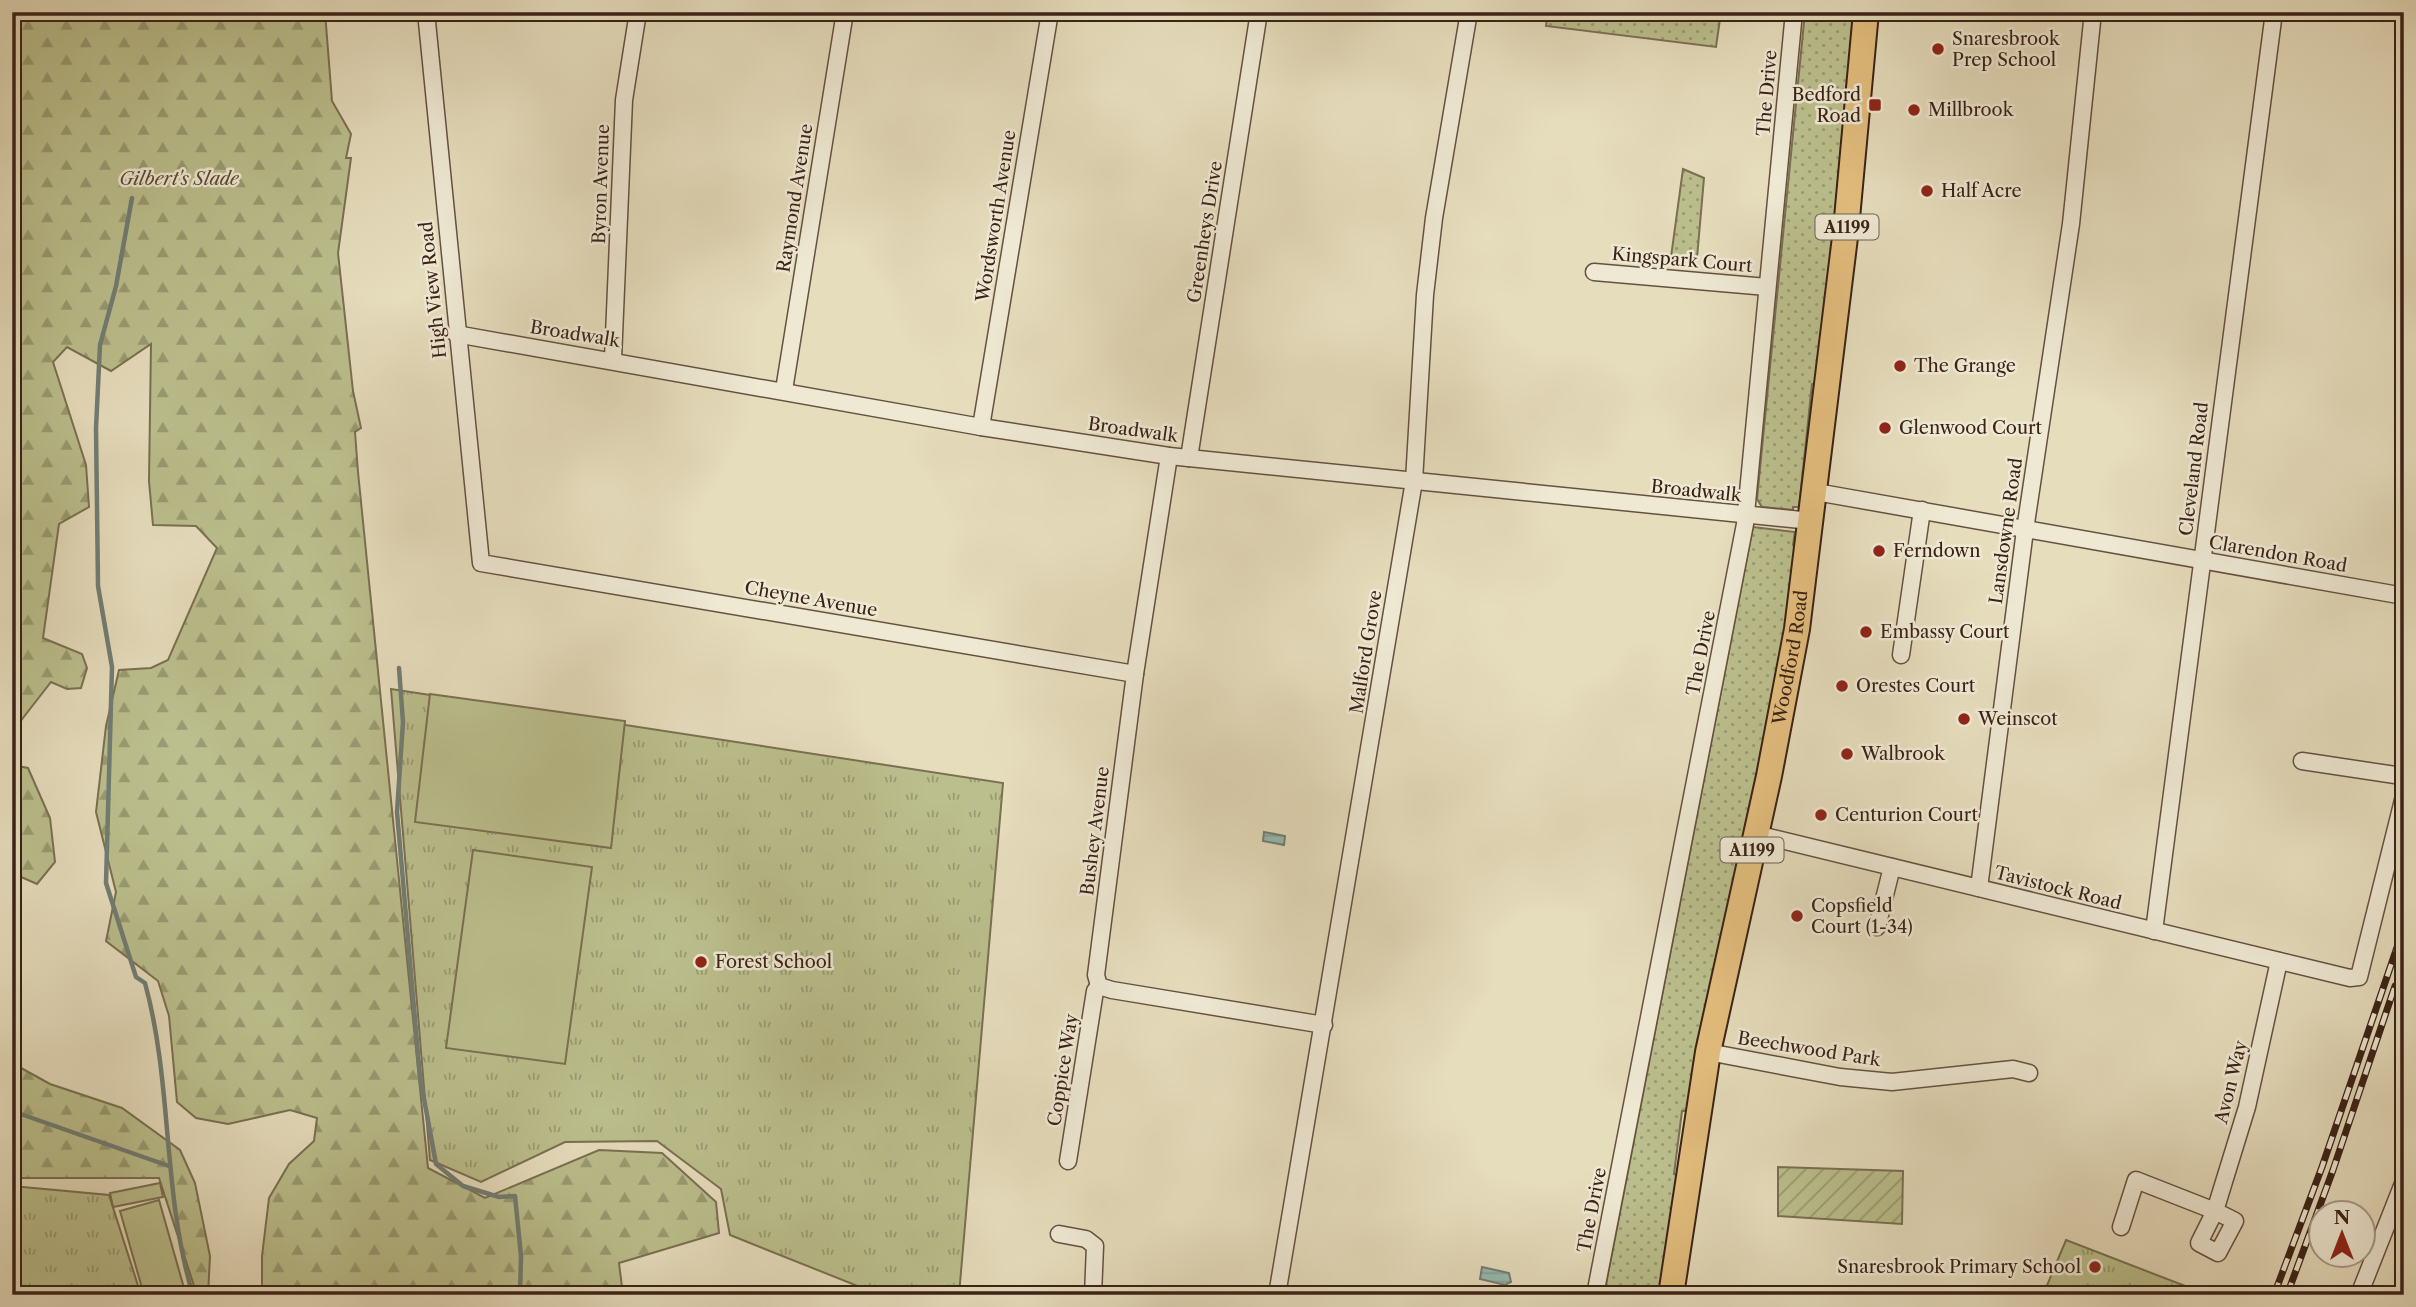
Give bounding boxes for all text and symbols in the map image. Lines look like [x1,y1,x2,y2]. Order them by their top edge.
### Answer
place label: Snaresbrook Prep School [1952,28,2061,71]
marker: Snaresbrook Prep School [1930,41,1946,57]
street label: The Drive [1752,49,1782,137]
place label: Bedford Road [1792,84,1861,127]
marker: Bedford Road [1867,97,1883,113]
place label: Millbrook [1928,99,2015,121]
marker: Millbrook [1906,102,1922,118]
street label: Raymond Avenue [772,122,818,274]
street label: Byron Avenue [588,124,614,244]
street label: Wordsworth Avenue [971,128,1020,305]
street label: Greenheys Drive [1183,159,1227,305]
park label: Gilbert's Slade [119,168,240,190]
place label: Half Acre [1941,180,2022,202]
marker: Half Acre [1919,183,1935,199]
road number: A1199 [1815,215,1878,240]
street label: High View Road [415,220,451,360]
street label: Kingspark Court [1611,243,1754,277]
street label: Broadwalk [528,316,623,352]
place label: The Grange [1914,355,2016,377]
marker: The Grange [1892,358,1908,374]
street label: Cleveland Road [2175,401,2213,537]
street label: Broadwalk [1087,413,1181,447]
place label: Glenwood Court [1899,417,2043,439]
marker: Glenwood Court [1877,420,1893,436]
street label: Lansdowne Road [1985,456,2027,606]
street label: Broadwalk [1650,475,1744,507]
street label: Clarendon Road [2207,531,2349,577]
place label: Ferndown [1893,540,1981,562]
marker: Ferndown [1871,543,1887,559]
street label: Cheyne Avenue [743,577,879,621]
street label: Malford Grove [1345,589,1387,715]
street label: Woodford Road [1768,589,1813,728]
street label: The Drive [1682,608,1720,698]
place label: Embassy Court [1880,621,2010,643]
marker: Embassy Court [1858,624,1874,640]
place label: Orestes Court [1856,675,1976,697]
marker: Orestes Court [1834,678,1850,694]
place label: Weinscot [1977,708,2058,730]
marker: Weinscot [1956,711,1972,727]
place label: Walbrook [1860,743,1946,765]
marker: Walbrook [1839,746,1855,762]
street label: Bushey Avenue [1076,765,1114,897]
place label: Centurion Court [1835,804,1978,826]
marker: Centurion Court [1813,807,1829,823]
road number: A1199 [1720,838,1784,862]
street label: Tavistock Road [1992,862,2124,914]
place label: Copsfield Court (1-34) [1811,895,1913,938]
marker: Copsfield Court (1-34) [1789,908,1805,924]
place label: Forest School [715,951,832,973]
marker: Forest School [693,954,709,970]
street label: Coppice Way [1043,1011,1083,1128]
street label: Beechwood Park [1736,1027,1884,1071]
street label: Avon Way [2210,1037,2252,1127]
street label: The Drive [1573,1165,1611,1255]
north arrow [2308,1198,2378,1268]
text: N [2334,1206,2350,1229]
place label: Snaresbrook Primary School [1837,1256,2081,1278]
marker: Snaresbrook Primary School [2087,1259,2103,1275]

